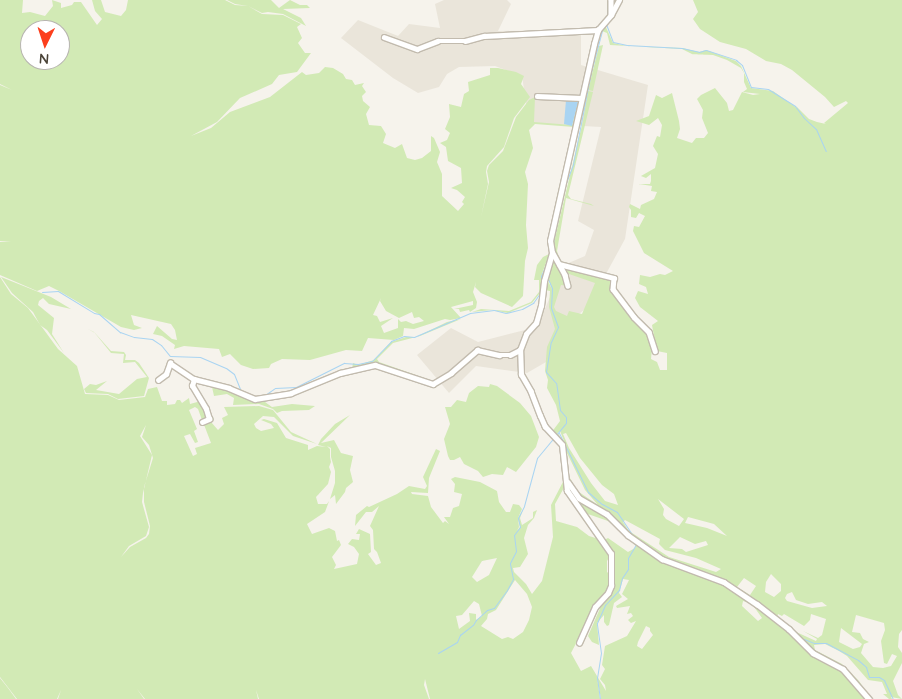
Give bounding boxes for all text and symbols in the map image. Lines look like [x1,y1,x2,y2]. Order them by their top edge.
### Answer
north arrow [20,20,70,70]
text: N [38,50,50,68]

